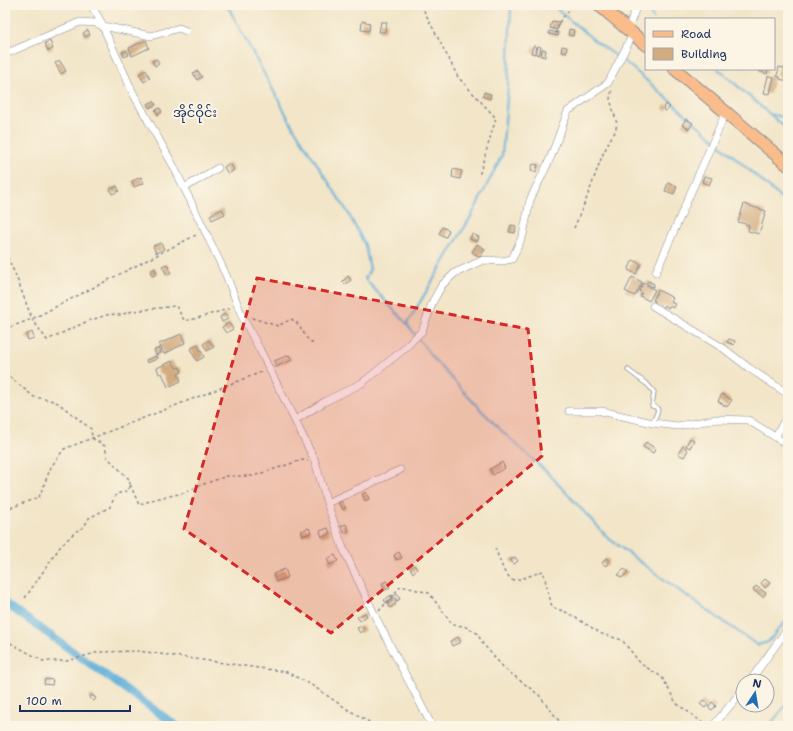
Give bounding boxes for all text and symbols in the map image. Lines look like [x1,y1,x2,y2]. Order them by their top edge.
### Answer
legend [645,18,775,70]
text: Road [681,26,712,42]
text: Building [681,46,727,62]
district label: အိုင်ဝိုင်း [173,104,217,123]
north arrow [735,673,775,713]
text: N [751,675,763,692]
scale bar [20,687,130,713]
text: 100 m [26,693,62,709]

